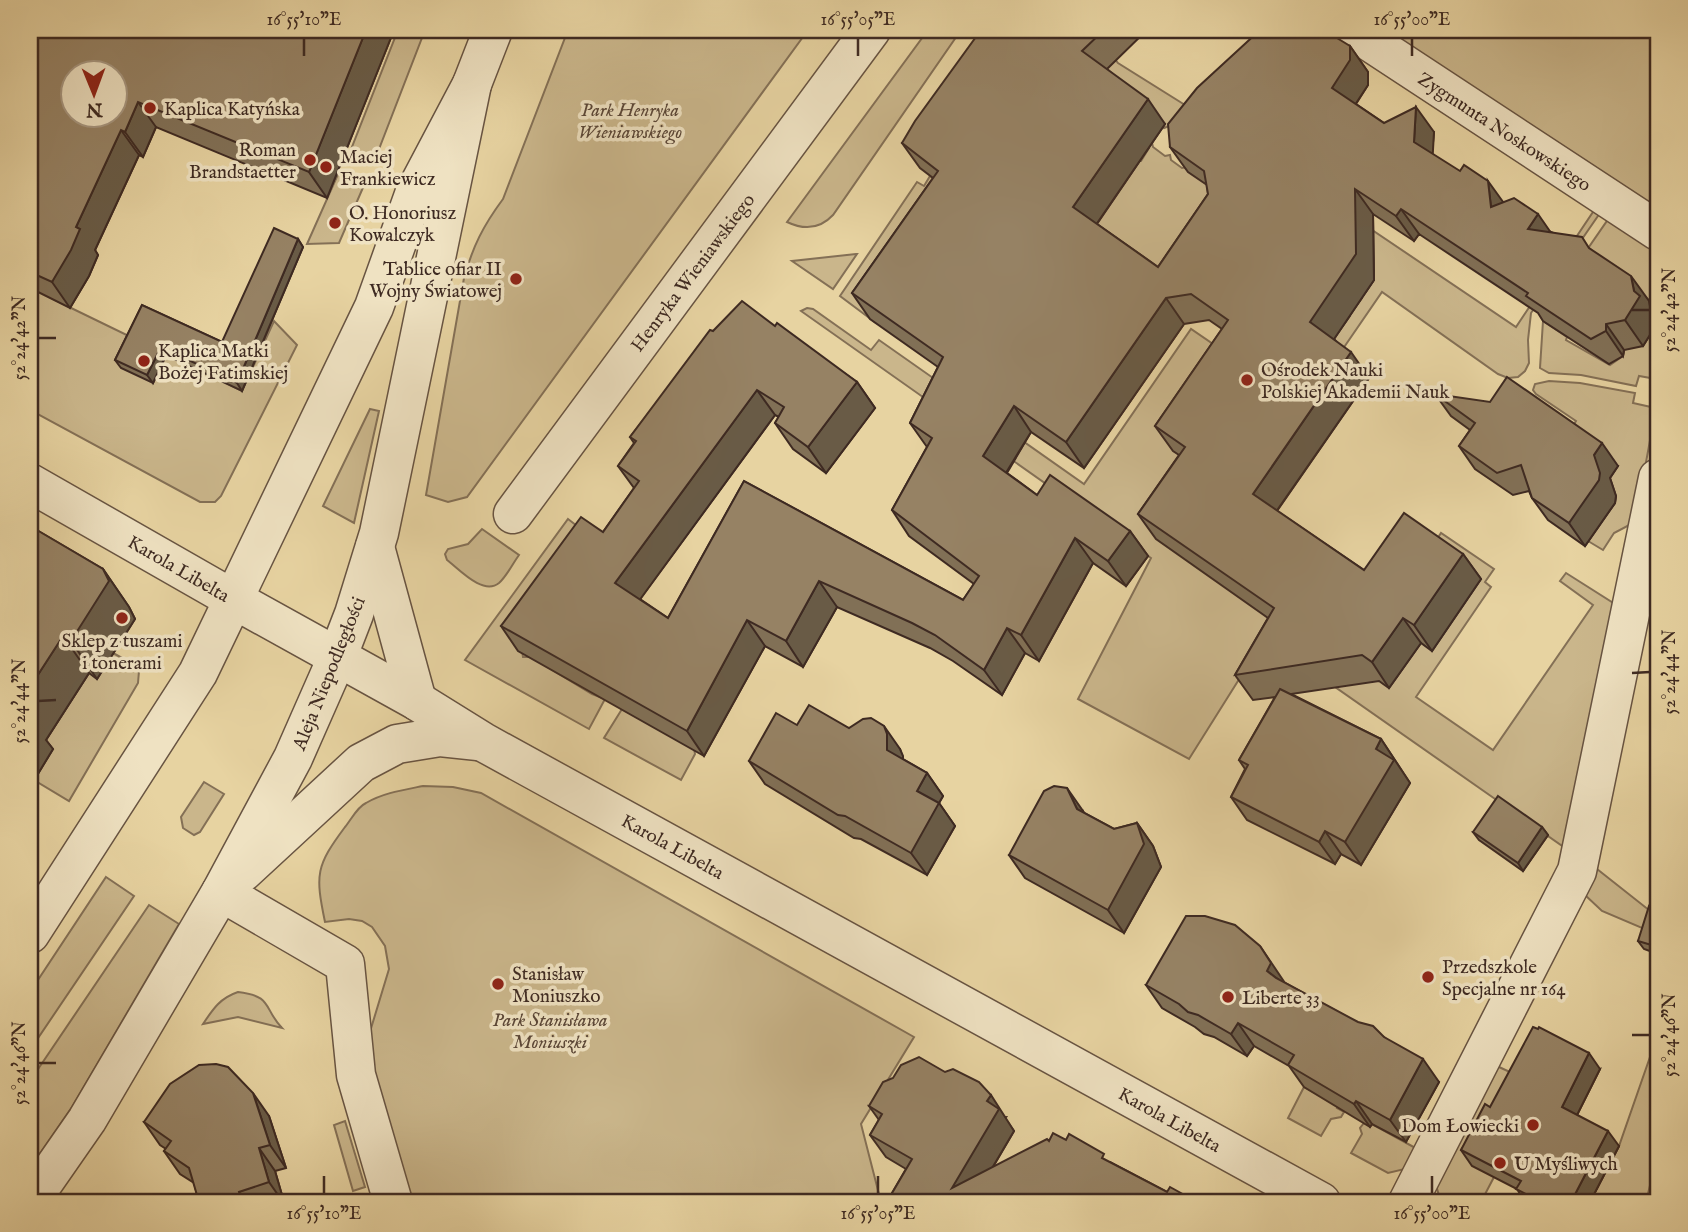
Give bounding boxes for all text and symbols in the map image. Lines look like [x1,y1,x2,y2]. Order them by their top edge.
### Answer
text: 16°55'10"E [267,9,341,32]
text: 16°55'05"E [821,9,895,32]
text: 16°55'00"E [1373,9,1451,32]
north arrow [60,60,130,130]
street label: Zygmunta Noskowskiego [1413,68,1595,198]
text: N [85,97,104,121]
place label: Kaplica Katyńska [164,98,301,122]
park label: Park Henryka Wieniawskiego [578,99,682,145]
marker: Kaplica Katyńska [142,100,158,116]
place label: Roman Brandstaetter [189,139,296,185]
place label: Maciej Frankiewicz [340,146,436,192]
marker: Roman Brandstaetter [302,152,318,168]
marker: Maciej Frankiewicz [318,159,334,175]
street label: Henryka Wieniawskiego [626,189,761,357]
place label: O. Honoriusz Kowalczyk [349,202,457,248]
marker: O. Honoriusz Kowalczyk [327,215,343,231]
place label: Tablice ofiar II Wojny Światowej [369,258,502,304]
text: 52°24'42"N [1659,267,1682,352]
marker: Tablice ofiar II Wojny Światowej [508,271,524,287]
text: 52°24'42"N [9,295,32,380]
place label: Kaplica Matki Bożej Fatimskiej [158,340,288,386]
marker: Kaplica Matki Bożej Fatimskiej [136,353,152,369]
place label: Ośrodek Nauki Polskiej Akademii Nauk [1261,359,1450,405]
marker: Ośrodek Nauki Polskiej Akademii Nauk [1239,372,1255,388]
street label: Karola Libelta [123,531,234,609]
street label: Aleja Niepodległości [288,593,372,755]
marker: Sklep z tuszami i tonerami [114,610,130,626]
text: 52°24'44"N [1659,629,1682,715]
place label: Sklep z tuszami i tonerami [62,630,182,676]
text: 52°24'44"N [9,658,32,744]
street label: Karola Libelta [616,810,728,886]
place label: Przedszkole Specjalne nr 164 [1442,956,1566,1002]
place label: Stanisław Moniuszko [512,963,601,1009]
marker: Przedszkole Specjalne nr 164 [1420,969,1436,985]
marker: Stanisław Moniuszko [490,976,506,992]
place label: Liberte 33 [1242,987,1320,1011]
marker: Liberte 33 [1220,989,1236,1005]
text: 52°24'46"N [1659,993,1682,1077]
park label: Park Stanisława Moniuszki [493,1009,607,1055]
text: 52°24'46"N [9,1021,32,1105]
street label: Karola Libelta [1113,1083,1225,1159]
place label: Dom Łowiecki [1401,1115,1519,1139]
marker: Dom Łowiecki [1525,1117,1541,1133]
place label: U Myśliwych [1514,1153,1618,1177]
marker: U Myśliwych [1492,1155,1508,1171]
text: 16°55'10"E [287,1203,361,1226]
text: 16°55'05"E [841,1203,915,1226]
text: 16°55'00"E [1393,1203,1471,1226]

